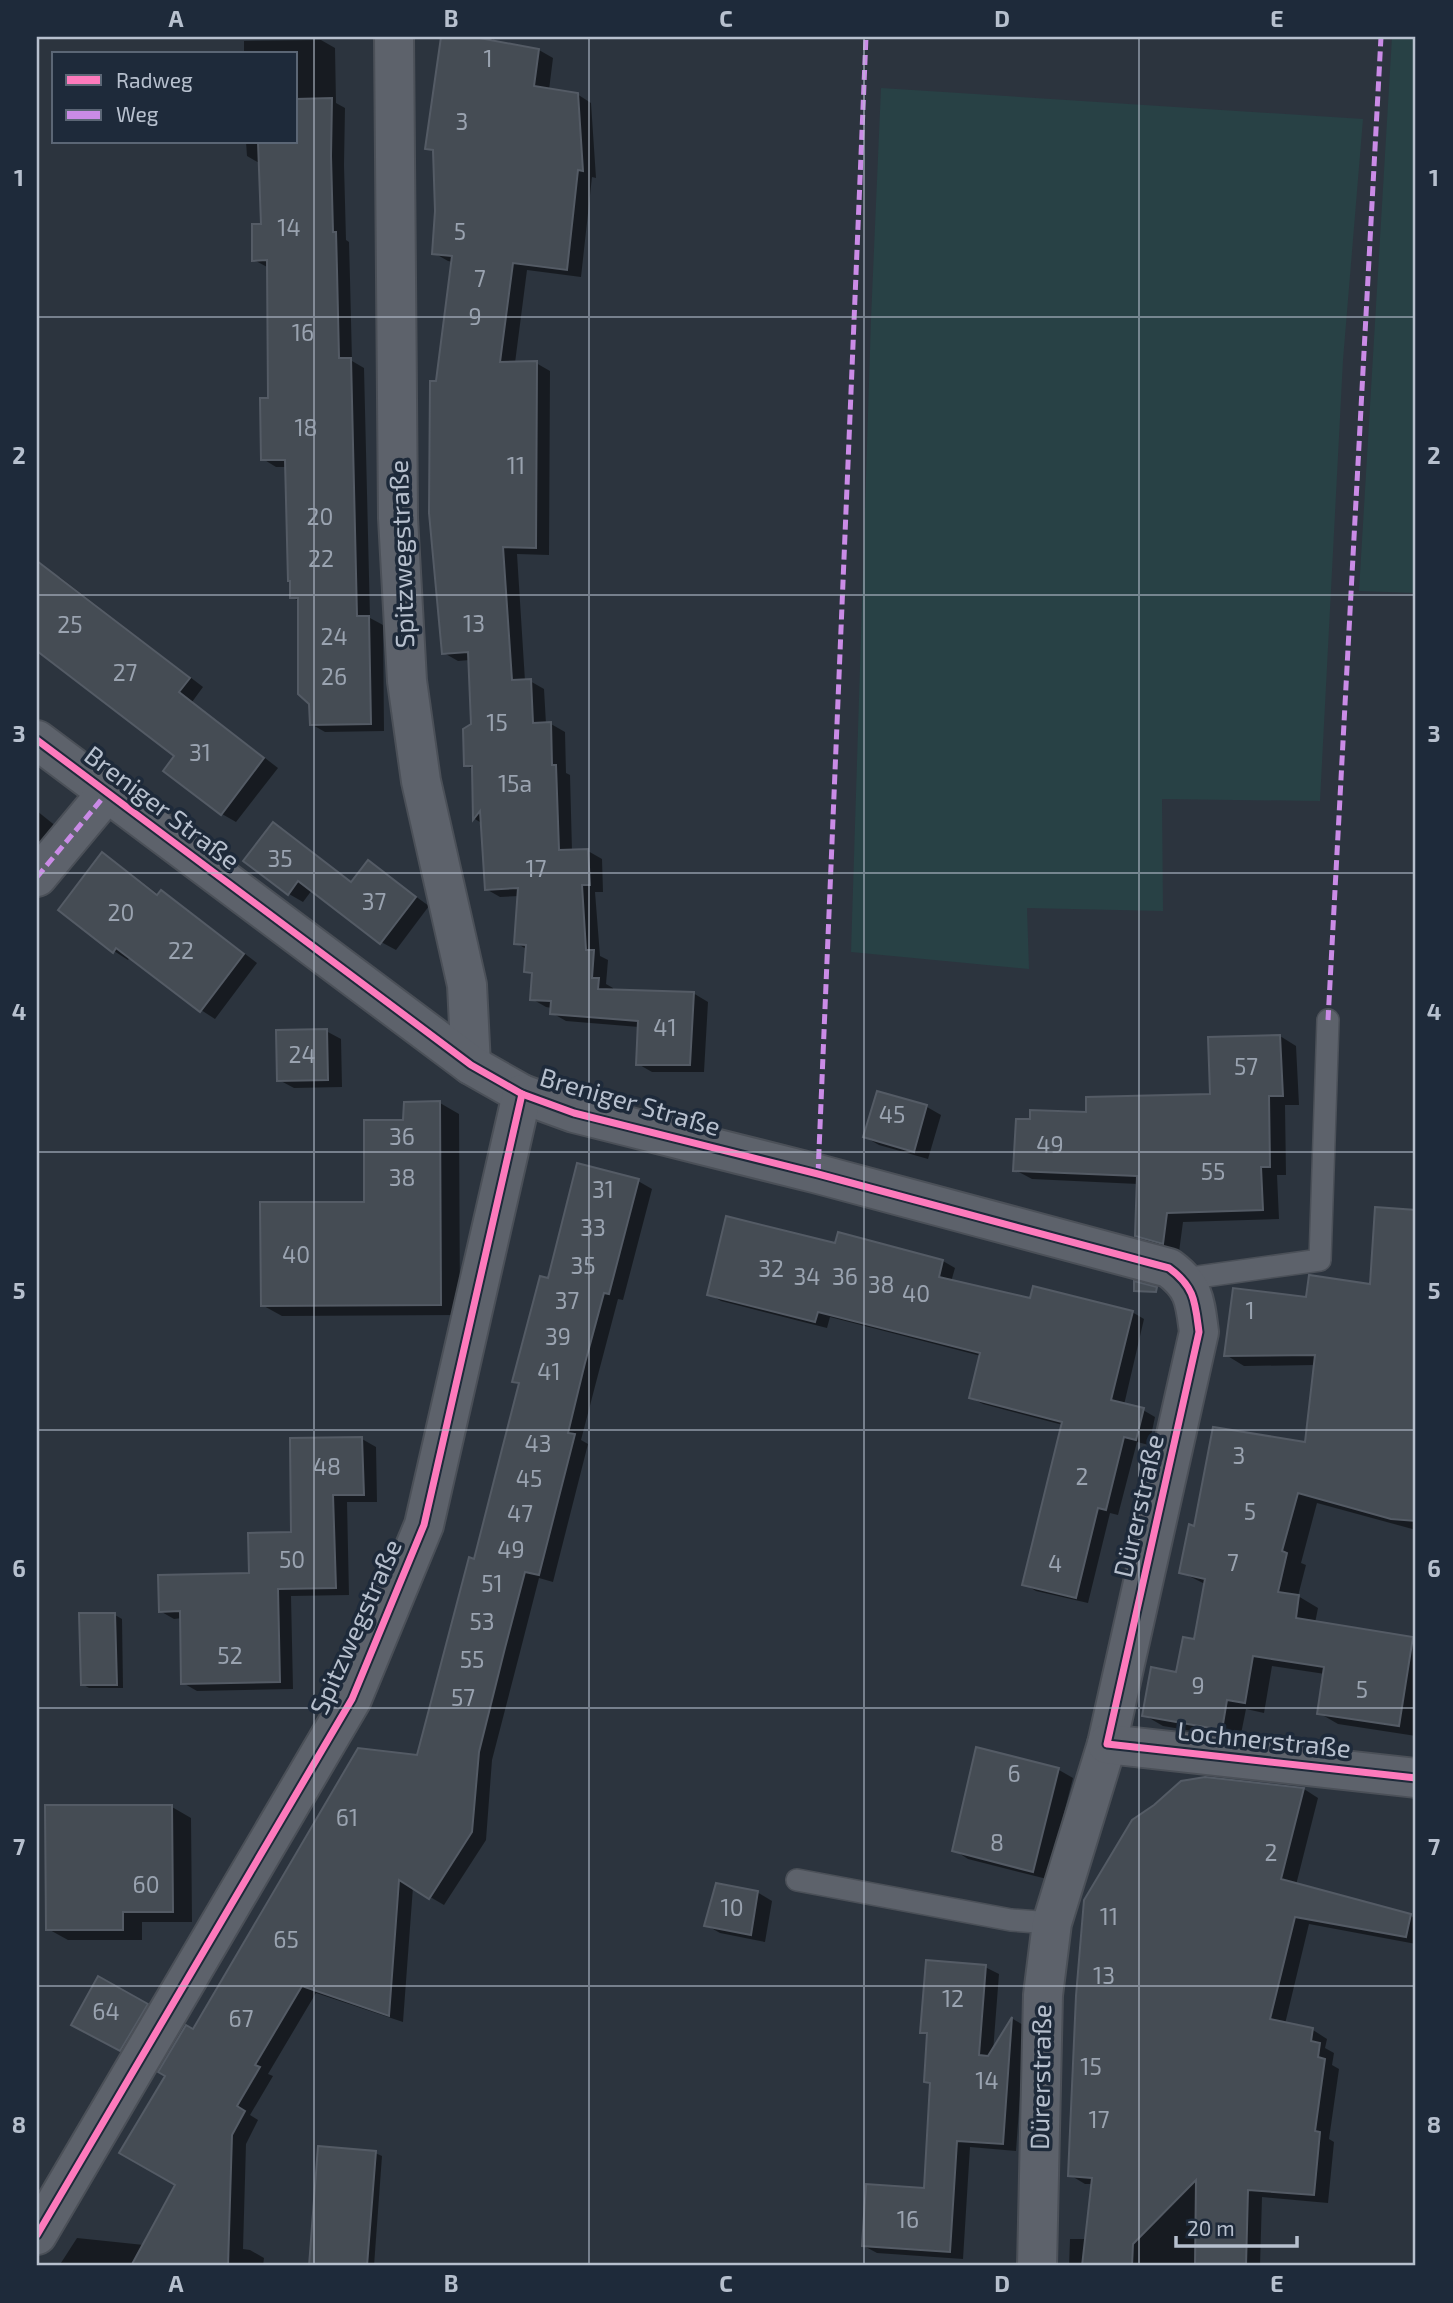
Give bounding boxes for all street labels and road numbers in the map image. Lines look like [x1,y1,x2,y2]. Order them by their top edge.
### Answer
street label: Spitzwegstraße [382,459,419,649]
street label: Breniger Straße [79,738,247,875]
street label: Breniger Straße [537,1060,724,1141]
street label: Dürerstraße [1106,1431,1169,1580]
street label: Spitzwegstraße [302,1534,407,1719]
street label: Lochnerstraße [1176,1714,1353,1763]
street label: Dürerstraße [1023,2004,1056,2150]

